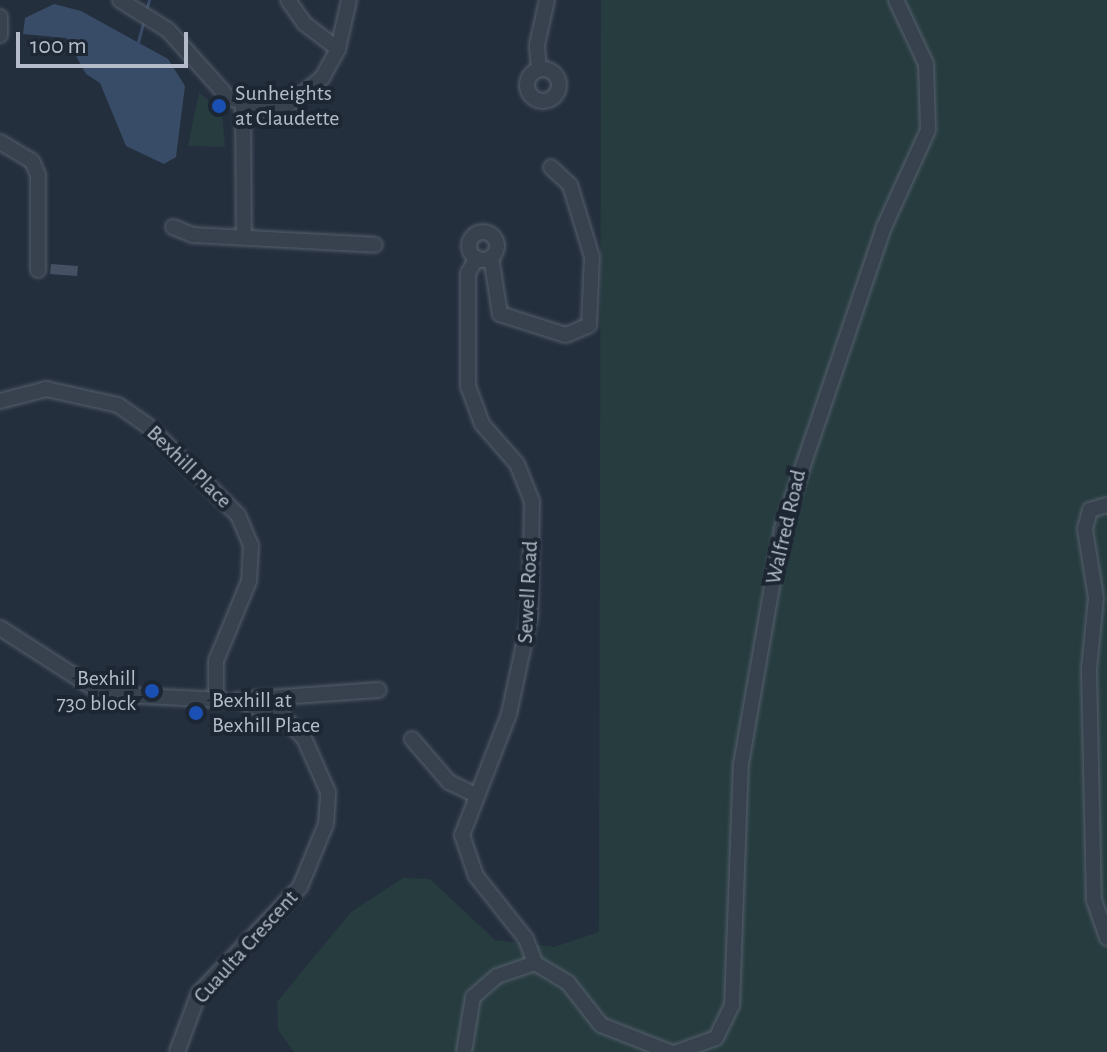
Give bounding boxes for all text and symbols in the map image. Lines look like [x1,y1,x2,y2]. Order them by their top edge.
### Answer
scale bar [20,16,192,66]
text: 100 m [30,34,87,58]
place label: Sunheights at Claudette [235,80,339,132]
marker: Sunheights at Claudette [210,97,228,115]
street label: Bexhill Place [141,420,237,514]
street label: Walfred Road [760,467,812,587]
street label: Sewell Road [512,540,544,644]
place label: Bexhill 730 block [56,665,136,716]
marker: Bexhill 730 block [143,682,161,700]
place label: Bexhill at Bexhill Place [212,687,320,738]
marker: Bexhill at Bexhill Place [187,704,205,722]
street label: Cuaulta Crescent [188,885,304,1009]

